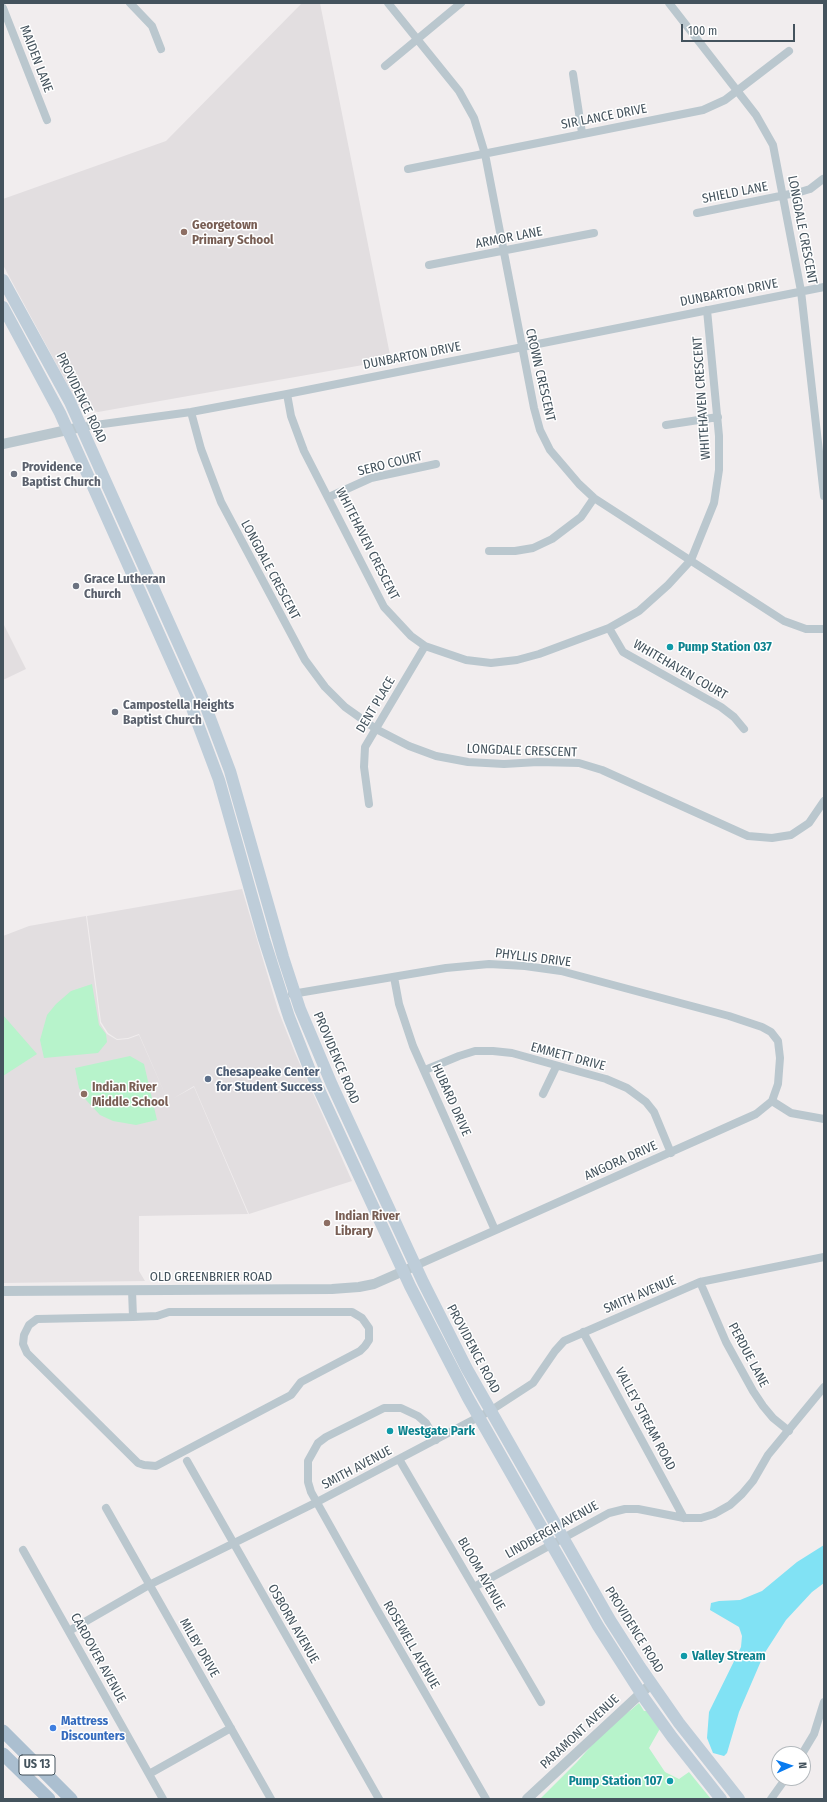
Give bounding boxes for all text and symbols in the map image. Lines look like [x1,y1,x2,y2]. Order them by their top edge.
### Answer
scale bar [683,16,797,42]
street label: MAIDEN LANE [16,23,56,95]
text: 100 m [688,24,717,38]
street label: SIR LANCE DRIVE [560,101,648,133]
street label: LONGDALE CRESCENT [784,174,820,286]
street label: SHIELD LANE [701,179,769,207]
place label: Georgetown Primary School [192,217,274,248]
street label: ARMOR LANE [474,224,544,252]
marker: Georgetown Primary School [179,227,189,237]
street label: DUNBARTON DRIVE [679,276,779,310]
street label: CROWN CRESCENT [522,327,558,423]
street label: WHITEHAVEN CRESCENT [690,336,714,460]
street label: DUNBARTON DRIVE [362,339,462,373]
street label: PROVIDENCE ROAD [52,350,110,446]
street label: SERO COURT [356,448,424,480]
place label: Providence Baptist Church [22,459,101,490]
marker: Providence Baptist Church [9,469,19,479]
street label: WHITEHAVEN CRESCENT [332,485,402,603]
street label: LONGDALE CRESCENT [237,518,303,622]
place label: Grace Lutheran Church [84,571,165,602]
marker: Grace Lutheran Church [71,581,81,591]
street label: WHITEHAVEN COURT [630,637,730,703]
place label: Pump Station 037 [678,639,772,655]
marker: Pump Station 037 [665,642,675,652]
street label: DENT PLACE [353,674,399,736]
place label: Campostella Heights Baptist Church [123,697,234,728]
marker: Campostella Heights Baptist Church [110,707,120,717]
street label: LONGDALE CRESCENT [466,741,578,761]
street label: PHYLLIS DRIVE [494,946,572,970]
street label: PROVIDENCE ROAD [310,1010,362,1106]
street label: EMMETT DRIVE [529,1040,607,1074]
street label: HUBARD DRIVE [428,1061,474,1139]
place label: Chesapeake Center for Student Success [216,1064,323,1095]
marker: Chesapeake Center for Student Success [203,1074,213,1084]
place label: Indian River Middle School [92,1079,168,1110]
marker: Indian River Middle School [79,1089,89,1099]
street label: ANGORA DRIVE [582,1138,660,1184]
place label: Indian River Library [335,1208,400,1239]
marker: Indian River Library [322,1218,332,1228]
street label: OLD GREENBRIER ROAD [150,1269,272,1285]
street label: SMITH AVENUE [602,1273,678,1317]
street label: PROVIDENCE ROAD [443,1302,503,1396]
street label: PERDUE LANE [724,1320,772,1390]
street label: VALLEY STREAM ROAD [611,1365,679,1473]
place label: Westgate Park [398,1423,475,1439]
marker: Westgate Park [385,1426,395,1436]
street label: SMITH AVENUE [319,1443,395,1493]
street label: LINDBERGH AVENUE [503,1498,601,1562]
street label: BLOOM AVENUE [454,1535,508,1613]
street label: OSBORN AVENUE [264,1582,322,1666]
street label: PROVIDENCE ROAD [601,1584,667,1676]
street label: ROSEWELL AVENUE [379,1598,443,1692]
street label: CARDOVER AVENUE [67,1610,129,1706]
street label: MILBY DRIVE [176,1616,222,1680]
place label: Valley Stream [692,1648,766,1664]
marker: Valley Stream [679,1651,689,1661]
street label: PARAMONT AVENUE [537,1692,623,1772]
place label: Mattress Discounters [61,1713,125,1744]
marker: Mattress Discounters [48,1723,58,1733]
north arrow [771,1746,811,1786]
road number: US 13 [19,1755,55,1775]
text: N [796,1762,809,1769]
place label: Pump Station 107 [569,1773,662,1789]
marker: Pump Station 107 [665,1776,675,1786]

